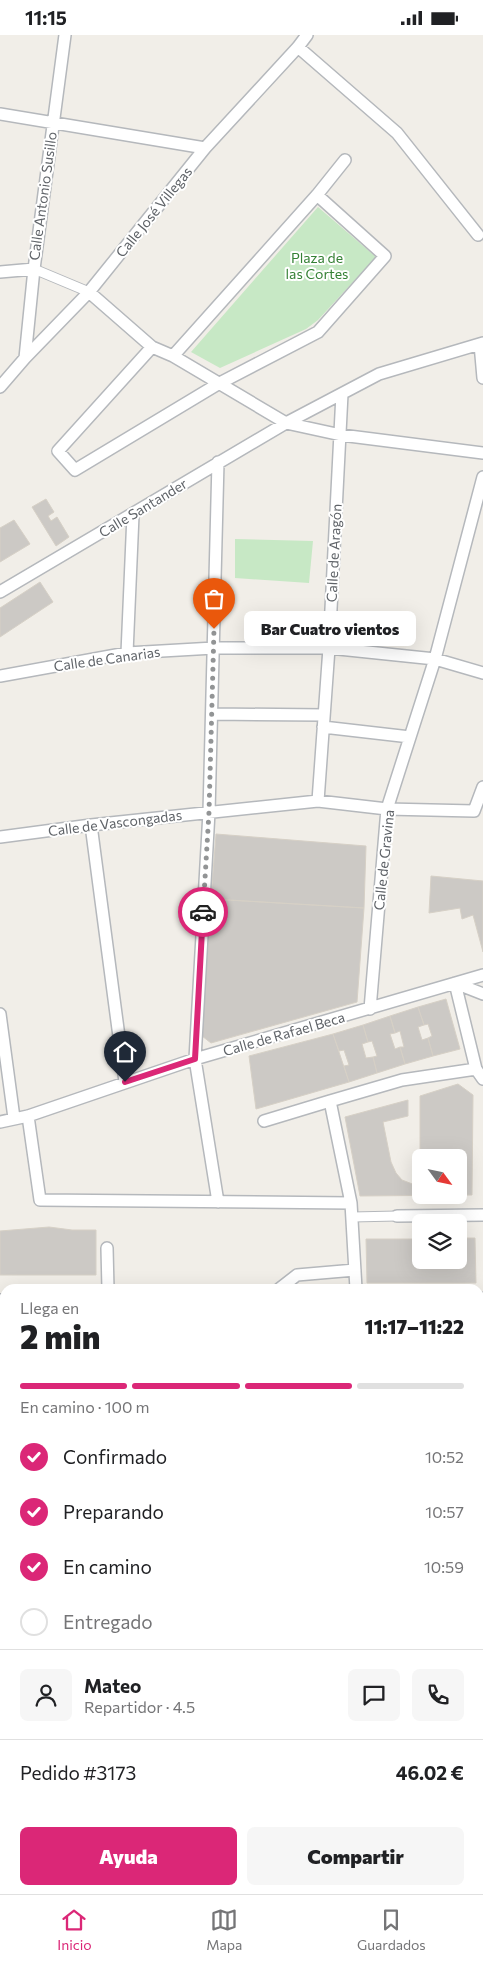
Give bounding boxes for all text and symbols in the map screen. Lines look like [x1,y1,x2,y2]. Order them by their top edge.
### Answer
text: 11:15 [25,6,67,29]
street label: Calle Antonio Susillo [25,130,60,261]
street label: Calle José Villegas [112,163,195,260]
park label: Plaza de las Cortes [286,249,348,282]
street label: Calle Santander [96,474,190,541]
street label: Calle de Aragón [322,503,345,603]
pin [193,578,235,629]
icon: bag [200,585,228,613]
callout: Bar Cuatro vientos [244,611,416,647]
text: Bar Cuatro vientos [261,619,399,638]
street label: Calle de Canarias [53,643,161,674]
street label: Calle de Vascongadas [47,806,183,839]
street label: Calle de Gravina [370,809,397,911]
courier [178,887,228,937]
icon: car [189,898,217,926]
street label: Calle de Rafael Beca [221,1008,347,1059]
pin [104,1031,146,1082]
icon: home [111,1038,139,1066]
north arrow [412,1149,468,1204]
map controls [412,1149,467,1269]
button: layers [412,1214,467,1269]
text: Llega en [20,1298,79,1317]
text: 11:17–11:22 [365,1315,464,1338]
text: 2 min [20,1316,100,1356]
text: En camino · 100 m [20,1397,149,1416]
icon: check [20,1443,48,1471]
text: Confirmado [63,1445,167,1468]
text: 10:52 [425,1447,464,1466]
icon: check [20,1498,48,1526]
text: Preparando [63,1500,164,1523]
text: 10:57 [425,1502,464,1521]
icon: check [20,1553,48,1581]
text: En camino [63,1555,152,1578]
text: 10:59 [424,1557,464,1576]
text: Entregado [63,1610,153,1633]
button: person [20,1669,72,1721]
button: chat [348,1669,400,1721]
button: phone [412,1669,464,1721]
text: Mateo [84,1674,141,1697]
text: Repartidor · 4.5 [84,1697,195,1716]
text: Pedido #3173 [20,1761,136,1784]
text: 46.02 € [396,1761,464,1784]
button: Ayuda [20,1827,237,1885]
button: Compartir [247,1827,464,1885]
tab: Inicio [57,1906,92,1953]
tab: Mapa [206,1906,242,1953]
tab: Guardados [357,1906,426,1953]

